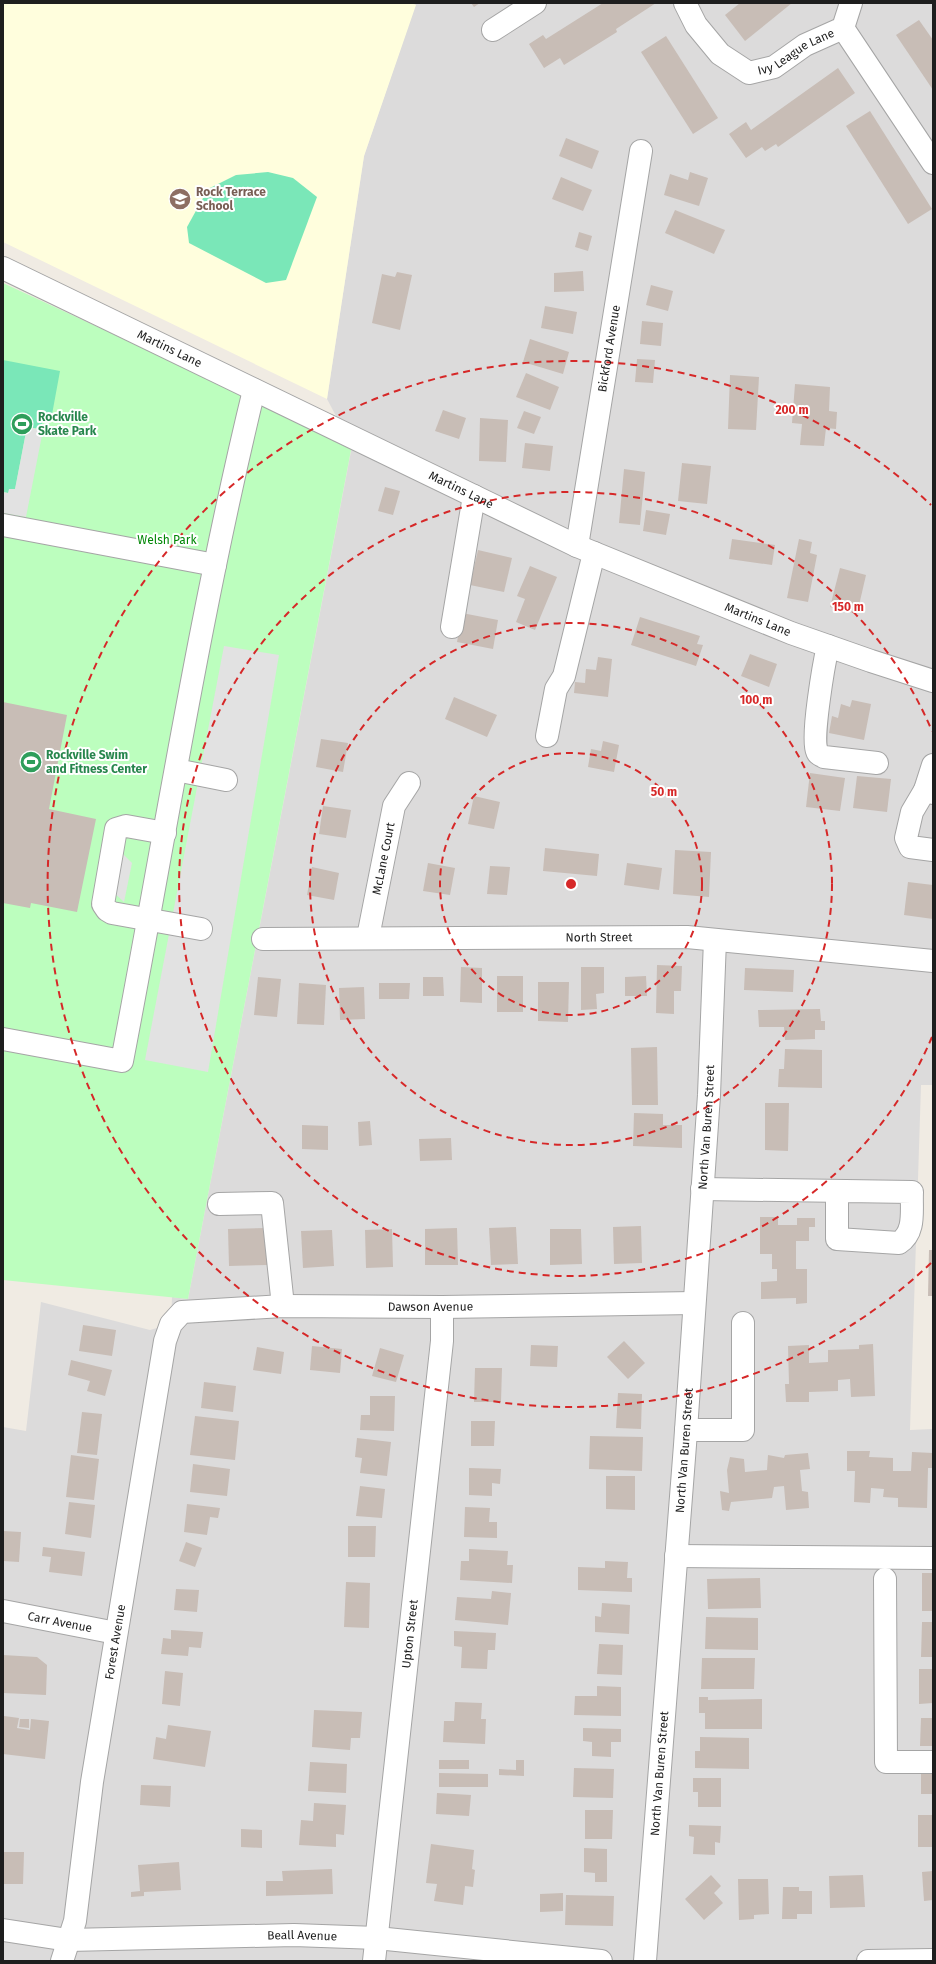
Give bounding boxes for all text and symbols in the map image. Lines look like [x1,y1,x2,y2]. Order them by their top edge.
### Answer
street label: Ivy League Lane [756,26,836,78]
place label: Rock Terrace School [196,185,266,213]
school or university icon: Rock Terrace School [167,186,193,212]
street label: Bickford Avenue [595,304,623,393]
street label: Martins Lane [135,327,204,370]
text: 200 m [775,403,809,417]
place label: Rockville Skate Park [38,410,97,438]
sports icon: Rockville Skate Park [9,411,35,437]
street label: Martins Lane [427,468,496,511]
park label: Welsh Park [137,533,197,547]
street label: Martins Lane [723,600,793,639]
text: 150 m [832,600,864,614]
text: 100 m [740,693,772,707]
place label: Rockville Swim and Fitness Center [46,748,147,776]
sports icon: Rockville Swim and Fitness Center [18,749,44,775]
text: 50 m [651,785,677,799]
street label: McLane Court [370,820,398,896]
centre of rings [564,877,578,891]
street label: North Street [565,930,633,945]
street label: North Van Buren Street [696,1064,717,1190]
street label: Dawson Avenue [388,1300,473,1314]
street label: North Van Buren Street [673,1387,696,1514]
street label: Upton Street [399,1598,421,1669]
street label: Forest Avenue [102,1603,128,1681]
street label: Carr Avenue [26,1609,93,1635]
street label: North Van Buren Street [648,1710,671,1837]
street label: Beall Avenue [267,1928,338,1944]

